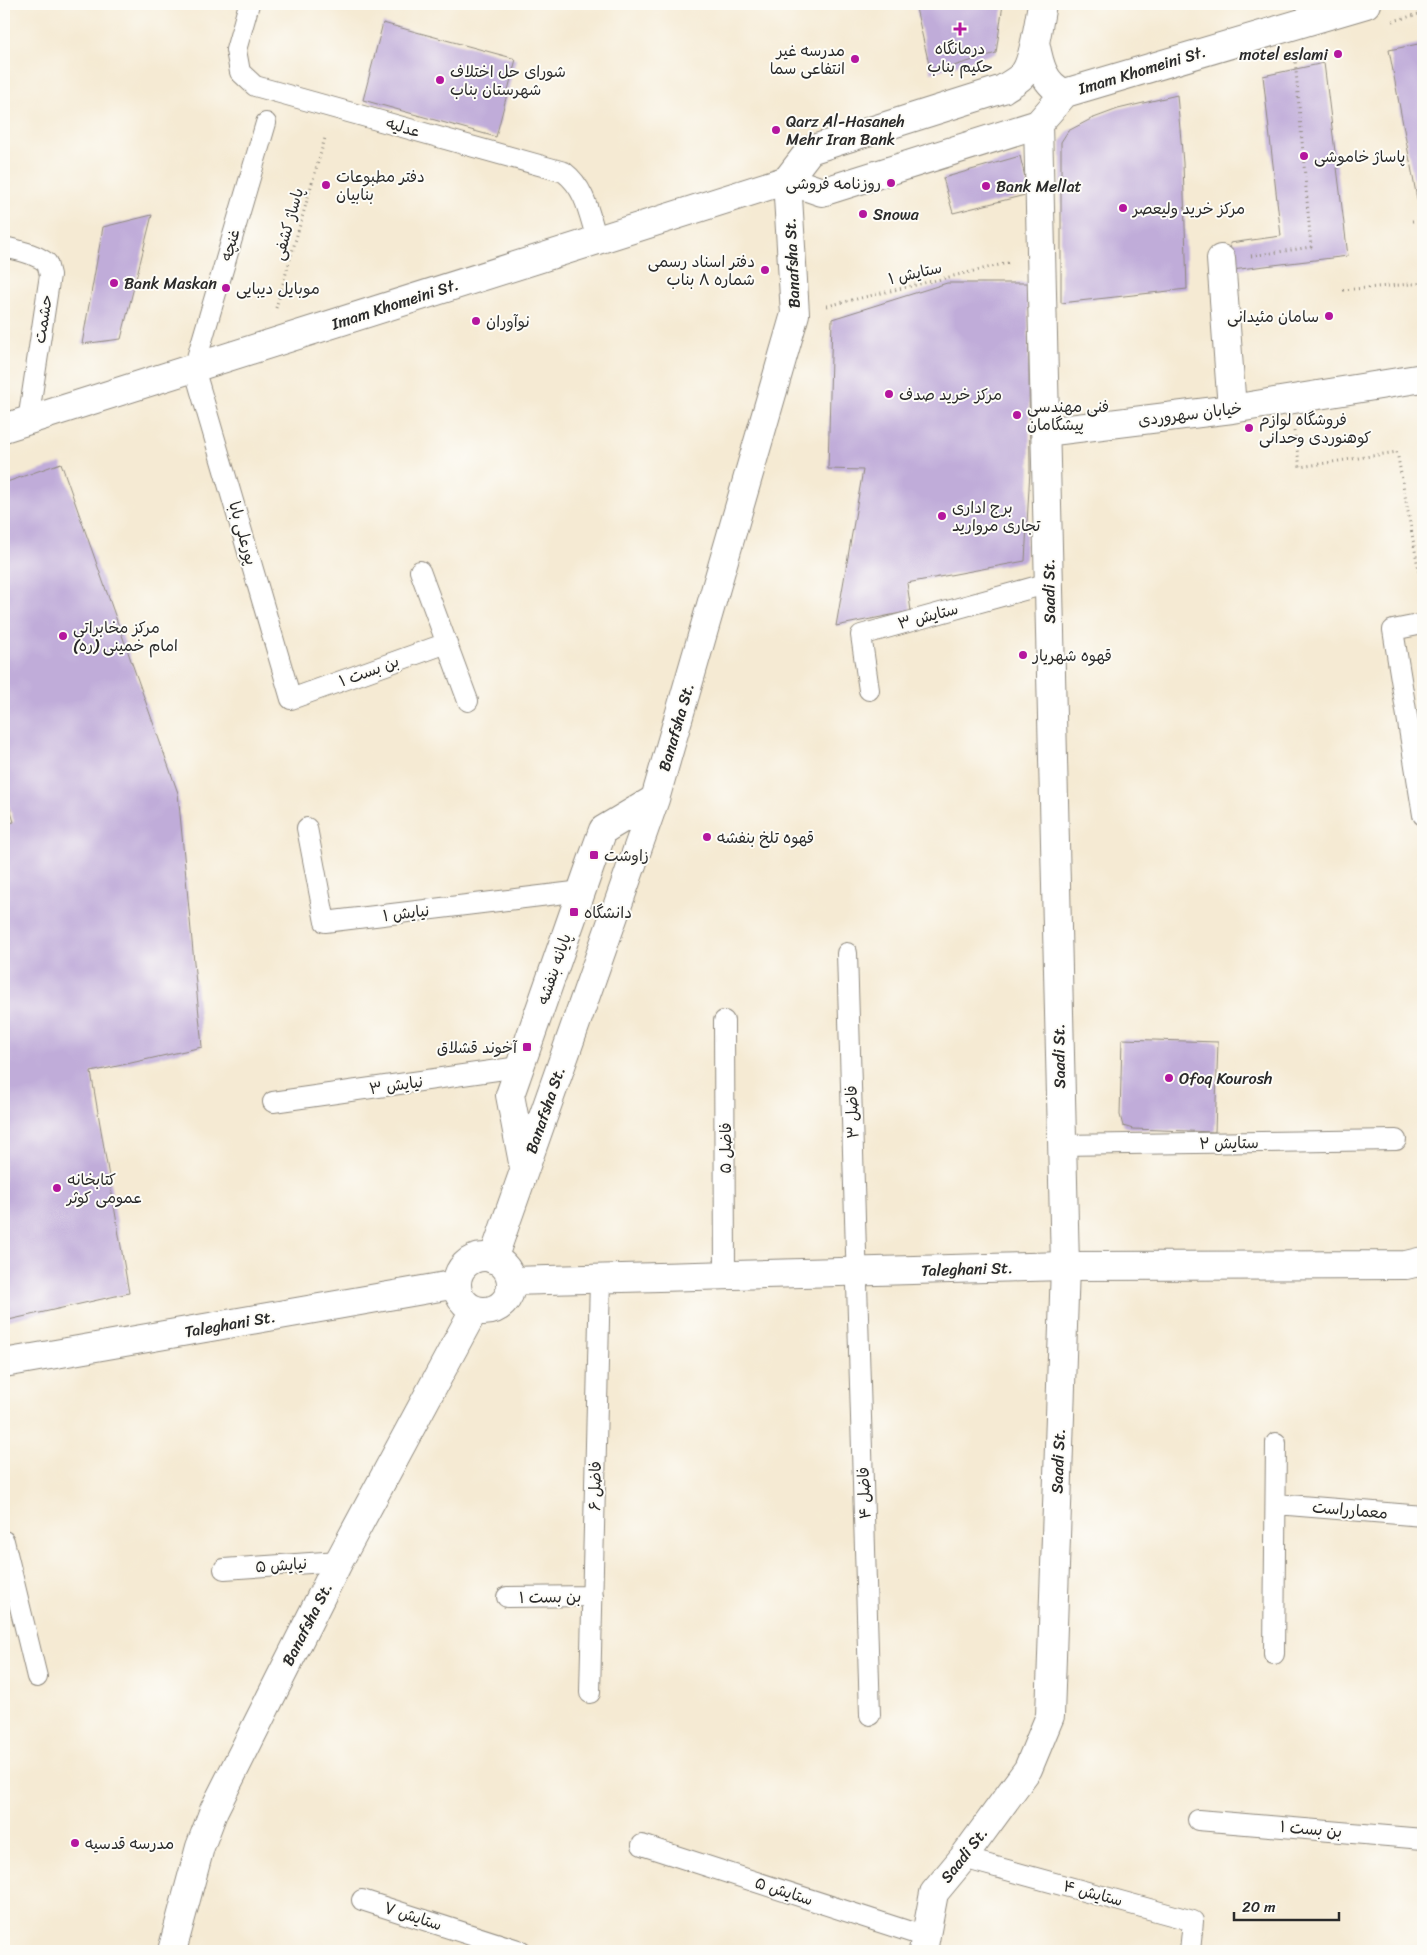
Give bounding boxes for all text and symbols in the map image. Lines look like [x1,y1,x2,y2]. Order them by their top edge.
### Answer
marker: درمانگاه حکیم بناب [953,22,967,36]
place label: درمانگاه حکیم بناب [927,34,993,81]
place label: مدرسه غیر انتفاعی سما [770,36,845,83]
street label: Imam Khomeini St. [1074,37,1209,103]
place label: motel eslami [1239,40,1329,69]
marker: motel eslami [1332,48,1344,60]
marker: مدرسه غیر انتفاعی سما [849,53,861,65]
place label: شورای حل اختلاف شهرستان بناب [450,57,566,104]
marker: شورای حل اختلاف شهرستان بناب [434,74,446,86]
place label: Qarz Al-Hasaneh Mehr Iran Bank [786,107,905,154]
street label: عدلیه [382,108,424,146]
marker: Qarz Al-Hasaneh Mehr Iran Bank [770,124,782,136]
place label: پاساژ خاموشی [1314,142,1405,171]
marker: پاساژ خاموشی [1298,150,1310,162]
place label: دفتر مطبوعات بنابیان [336,162,425,209]
place label: روزنامه فروشی [786,169,881,198]
place label: Bank Mellat [996,172,1081,201]
marker: روزنامه فروشی [885,177,897,189]
marker: دفتر مطبوعات بنابیان [320,179,332,191]
marker: Bank Mellat [980,180,992,192]
street label: پاساژ کشفی [264,184,312,264]
place label: مرکز خرید ولیعصر [1131,194,1245,223]
place label: Snowa [873,200,920,229]
marker: مرکز خرید ولیعصر [1117,202,1129,214]
marker: Snowa [857,208,869,220]
street label: Banafsha St. [775,217,809,309]
street label: غنچه [212,225,248,265]
place label: دفتر اسناد رسمی شماره ۸ بناب [648,247,755,294]
street label: ستایش ۱ [885,253,945,293]
marker: دفتر اسناد رسمی شماره ۸ بناب [759,264,771,276]
place label: Bank Maskan [124,269,217,298]
street label: Imam Khomeini St. [327,270,462,339]
place label: موبایل دیبایی [236,274,320,303]
marker: Bank Maskan [108,277,120,289]
marker: موبایل دیبایی [220,282,232,294]
street label: حشمت [25,292,61,346]
place label: سامان مئیدانی [1227,302,1319,331]
place label: نوآوران [486,307,530,336]
marker: سامان مئیدانی [1323,310,1335,322]
marker: نوآوران [470,315,482,327]
place label: مرکز خرید صدف [899,380,1002,409]
marker: مرکز خرید صدف [883,388,895,400]
place label: فنی مهندسی پیشگامان [1027,392,1109,439]
street label: خیابان سهروردی [1136,393,1244,435]
place label: فروشگاه لوازم کوهنوردی وحدانی [1259,405,1371,452]
marker: فنی مهندسی پیشگامان [1011,409,1023,421]
marker: فروشگاه لوازم کوهنوردی وحدانی [1243,422,1255,434]
place label: برج اداری تجاری مروارید [952,493,1041,540]
street label: پورعلی بابا [220,498,266,568]
marker: برج اداری تجاری مروارید [936,510,948,522]
street label: Saadi St. [1034,558,1064,624]
street label: ستایش ۳ [894,594,962,638]
place label: مرکز مخابراتی امام خمینی (ره) [73,613,178,660]
marker: مرکز مخابراتی امام خمینی (ره) [57,630,69,642]
place label: قهوه شهریار [1031,641,1112,670]
street label: بن بست ۱ [335,647,403,695]
marker: قهوه شهریار [1017,649,1029,661]
street label: Banafsha St. [650,679,702,775]
place label: قهوه تلخ بنفشه [717,823,814,852]
marker: قهوه تلخ بنفشه [701,831,713,843]
place label: زاوشت [604,841,649,870]
marker: زاوشت [588,849,600,861]
street label: نیایش ۱ [381,896,431,930]
place label: دانشگاه [584,898,632,927]
marker: دانشگاه [568,906,580,918]
street label: پایانه بنفشه [528,929,580,1009]
street label: Saadi St. [1044,1023,1074,1089]
place label: آخوند قشلاق [437,1033,518,1062]
marker: آخوند قشلاق [521,1041,533,1053]
street label: Banafsha St. [517,1062,573,1158]
place label: Ofoq Kourosh [1179,1064,1272,1093]
street label: نیایش ۳ [367,1067,425,1103]
marker: Ofoq Kourosh [1163,1072,1175,1084]
street label: فاضل ۳ [837,1085,867,1139]
street label: فاضل ۵ [711,1122,740,1174]
street label: ستایش ۲ [1199,1128,1259,1158]
place label: کتابخانه عمومی کوثر [65,1165,143,1212]
marker: کتابخانه عمومی کوثر [51,1182,63,1194]
street label: Taleghani St. [921,1253,1013,1285]
street label: Taleghani St. [182,1302,278,1346]
street label: Saadi St. [1042,1428,1074,1494]
street label: فاضل ۶ [580,1461,610,1511]
street label: فاضل ۴ [849,1466,879,1520]
street label: معمارراست [1311,1492,1389,1528]
street label: نیایش ۵ [254,1549,308,1581]
street label: Banafsha St. [273,1577,341,1671]
street label: بن بست ۱ [519,1582,581,1612]
street label: بن بست ۱ [1279,1812,1343,1846]
street label: Saadi St. [933,1820,995,1890]
place label: مدرسه قدسیه [85,1829,174,1858]
marker: مدرسه قدسیه [69,1837,81,1849]
street label: ستایش ۵ [751,1868,817,1914]
street label: ستایش ۴ [1060,1871,1126,1915]
scale bar [1234,1890,1340,1922]
street label: ستایش ۷ [380,1893,446,1939]
text: 20 m [1242,1894,1276,1920]

